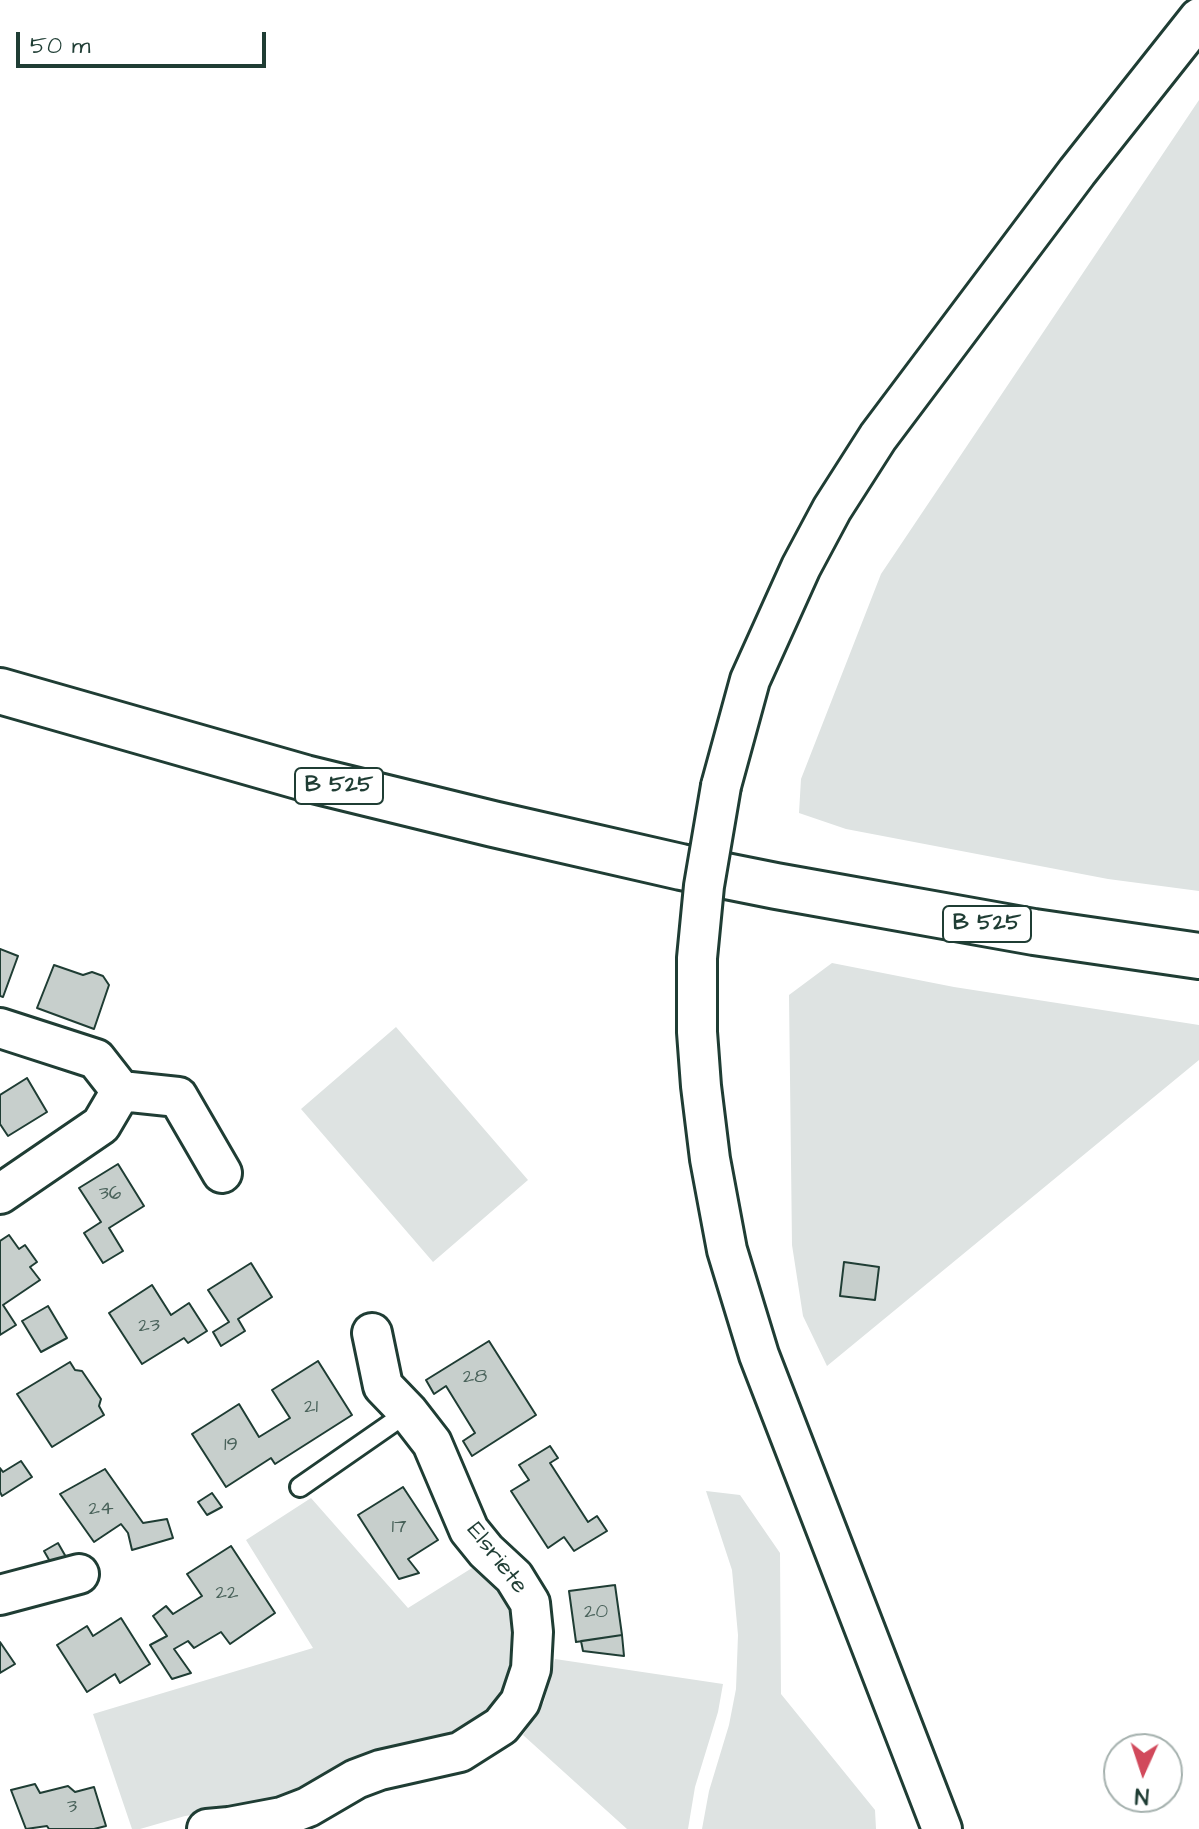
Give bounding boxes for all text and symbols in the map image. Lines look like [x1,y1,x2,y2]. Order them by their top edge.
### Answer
scale bar [20,16,270,66]
text: 50 m [30,29,90,63]
road number: B 525 [295,768,383,804]
road number: B 525 [943,906,1031,942]
house number: 36 [99,1183,121,1207]
house number: 23 [138,1315,160,1339]
house number: 28 [463,1366,487,1390]
house number: 21 [304,1396,318,1420]
house number: 19 [224,1434,238,1458]
house number: 24 [88,1498,114,1522]
house number: 17 [392,1516,406,1540]
street label: Elsriete [459,1518,533,1600]
house number: 22 [216,1582,238,1606]
house number: 20 [584,1601,608,1625]
north arrow [1103,1733,1183,1813]
text: N [1134,1780,1150,1811]
house number: 3 [67,1796,77,1820]

